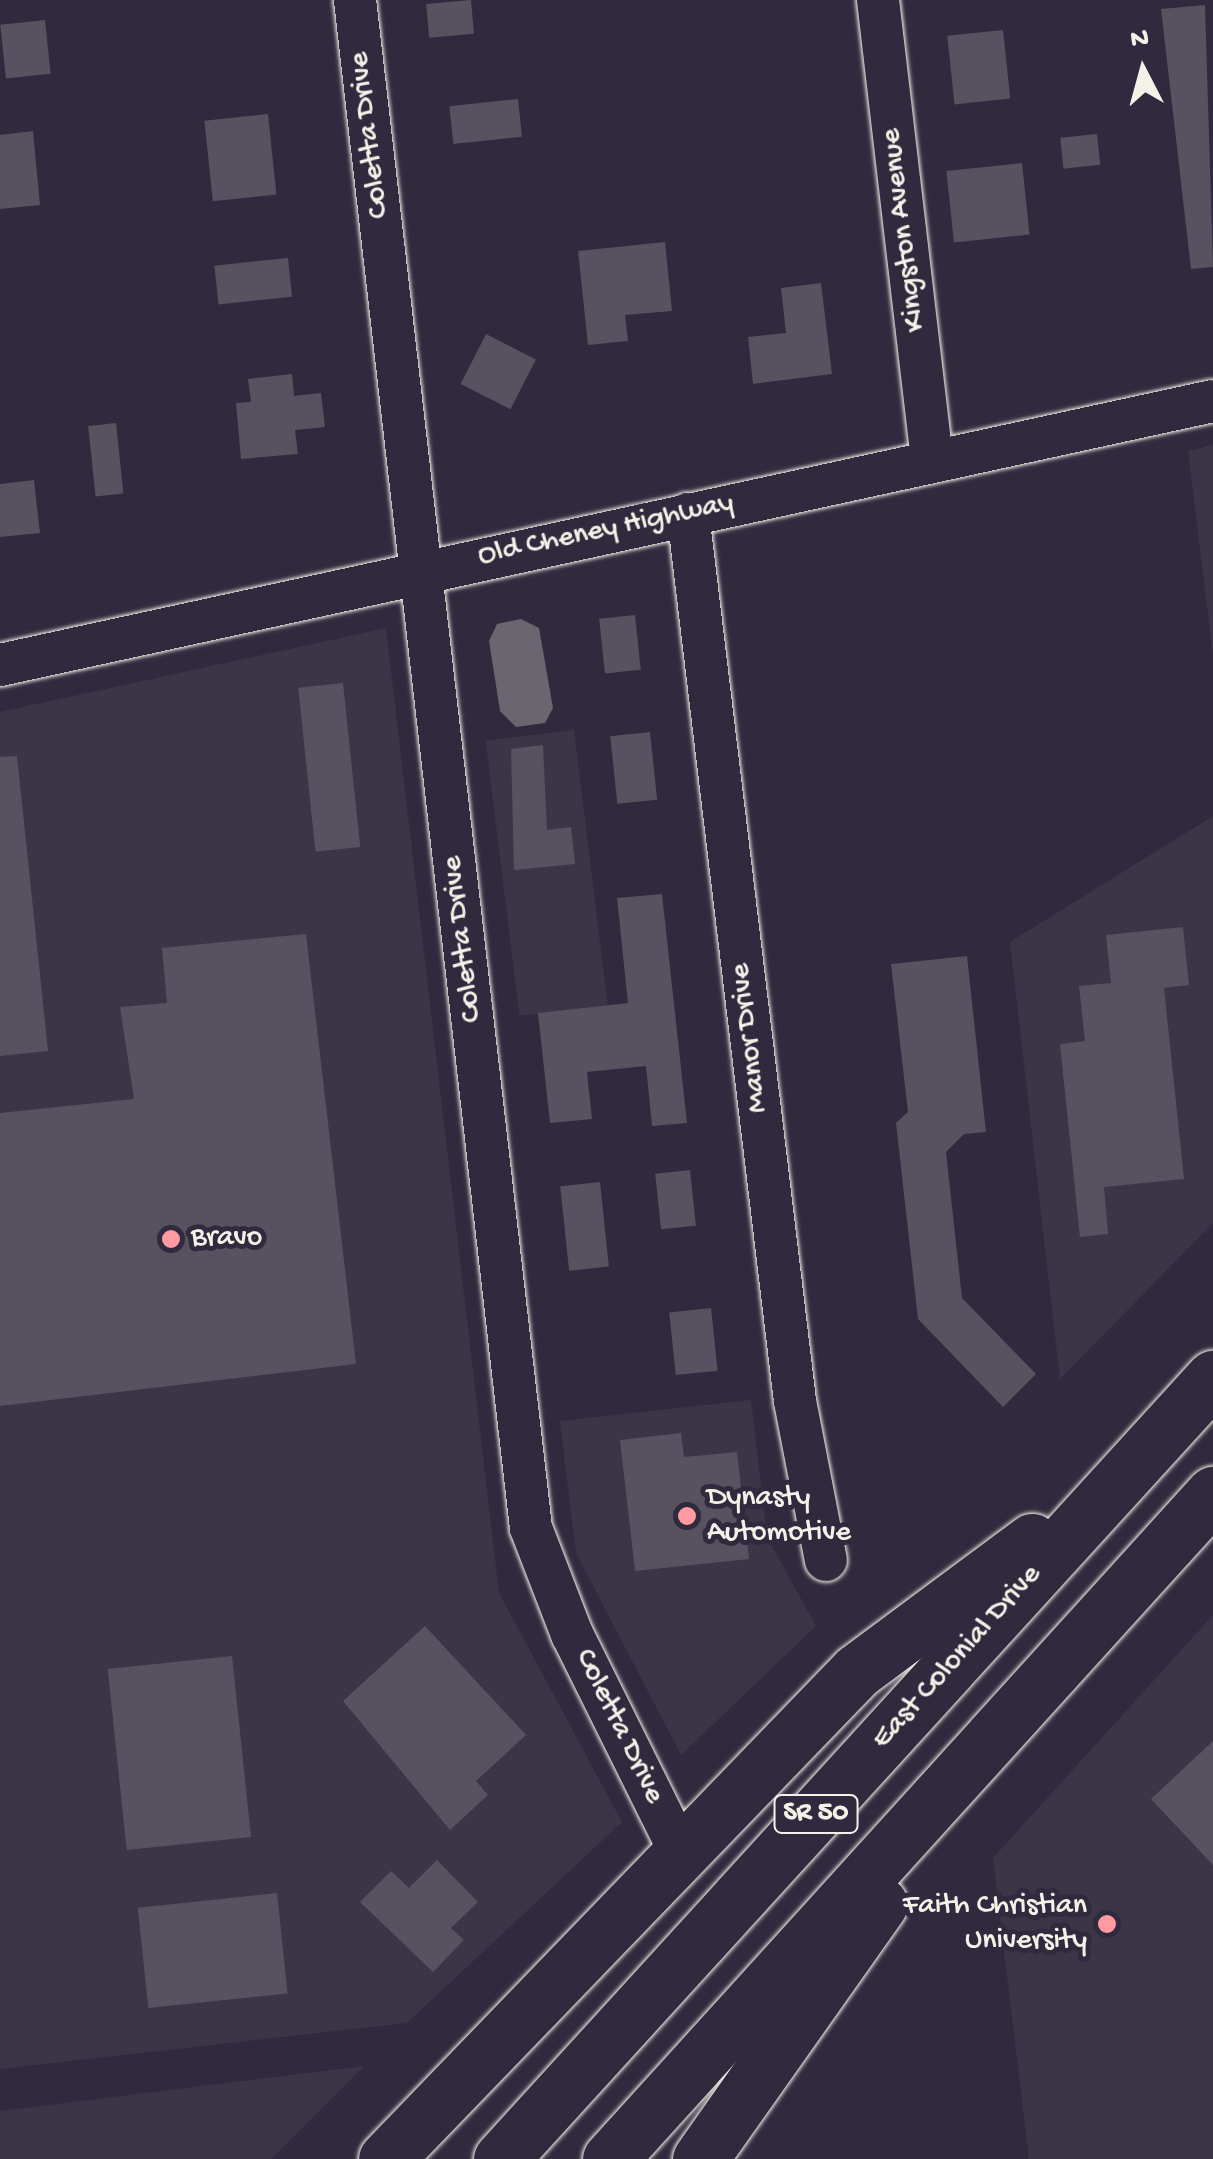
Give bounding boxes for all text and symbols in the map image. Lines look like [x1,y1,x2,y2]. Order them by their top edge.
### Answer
north arrow [1093,20,1193,120]
text: N [1129,22,1151,57]
street label: Coletta Drive [343,50,399,220]
street label: Kingston Avenue [875,126,935,334]
street label: Old Cheney Highway [475,486,737,576]
street label: Coletta Drive [436,854,492,1024]
street label: Manor Drive [724,961,778,1115]
place label: Bravo [191,1221,262,1257]
marker: Bravo [160,1228,182,1250]
place label: Dynasty Automotive [707,1481,851,1552]
marker: Dynasty Automotive [676,1505,698,1527]
street label: East Colonial Drive [866,1558,1050,1758]
street label: Coletta Drive [565,1644,671,1810]
road number: SR 50 [774,1791,858,1837]
place label: Faith Christian University [903,1889,1087,1960]
marker: Faith Christian University [1096,1913,1118,1935]

